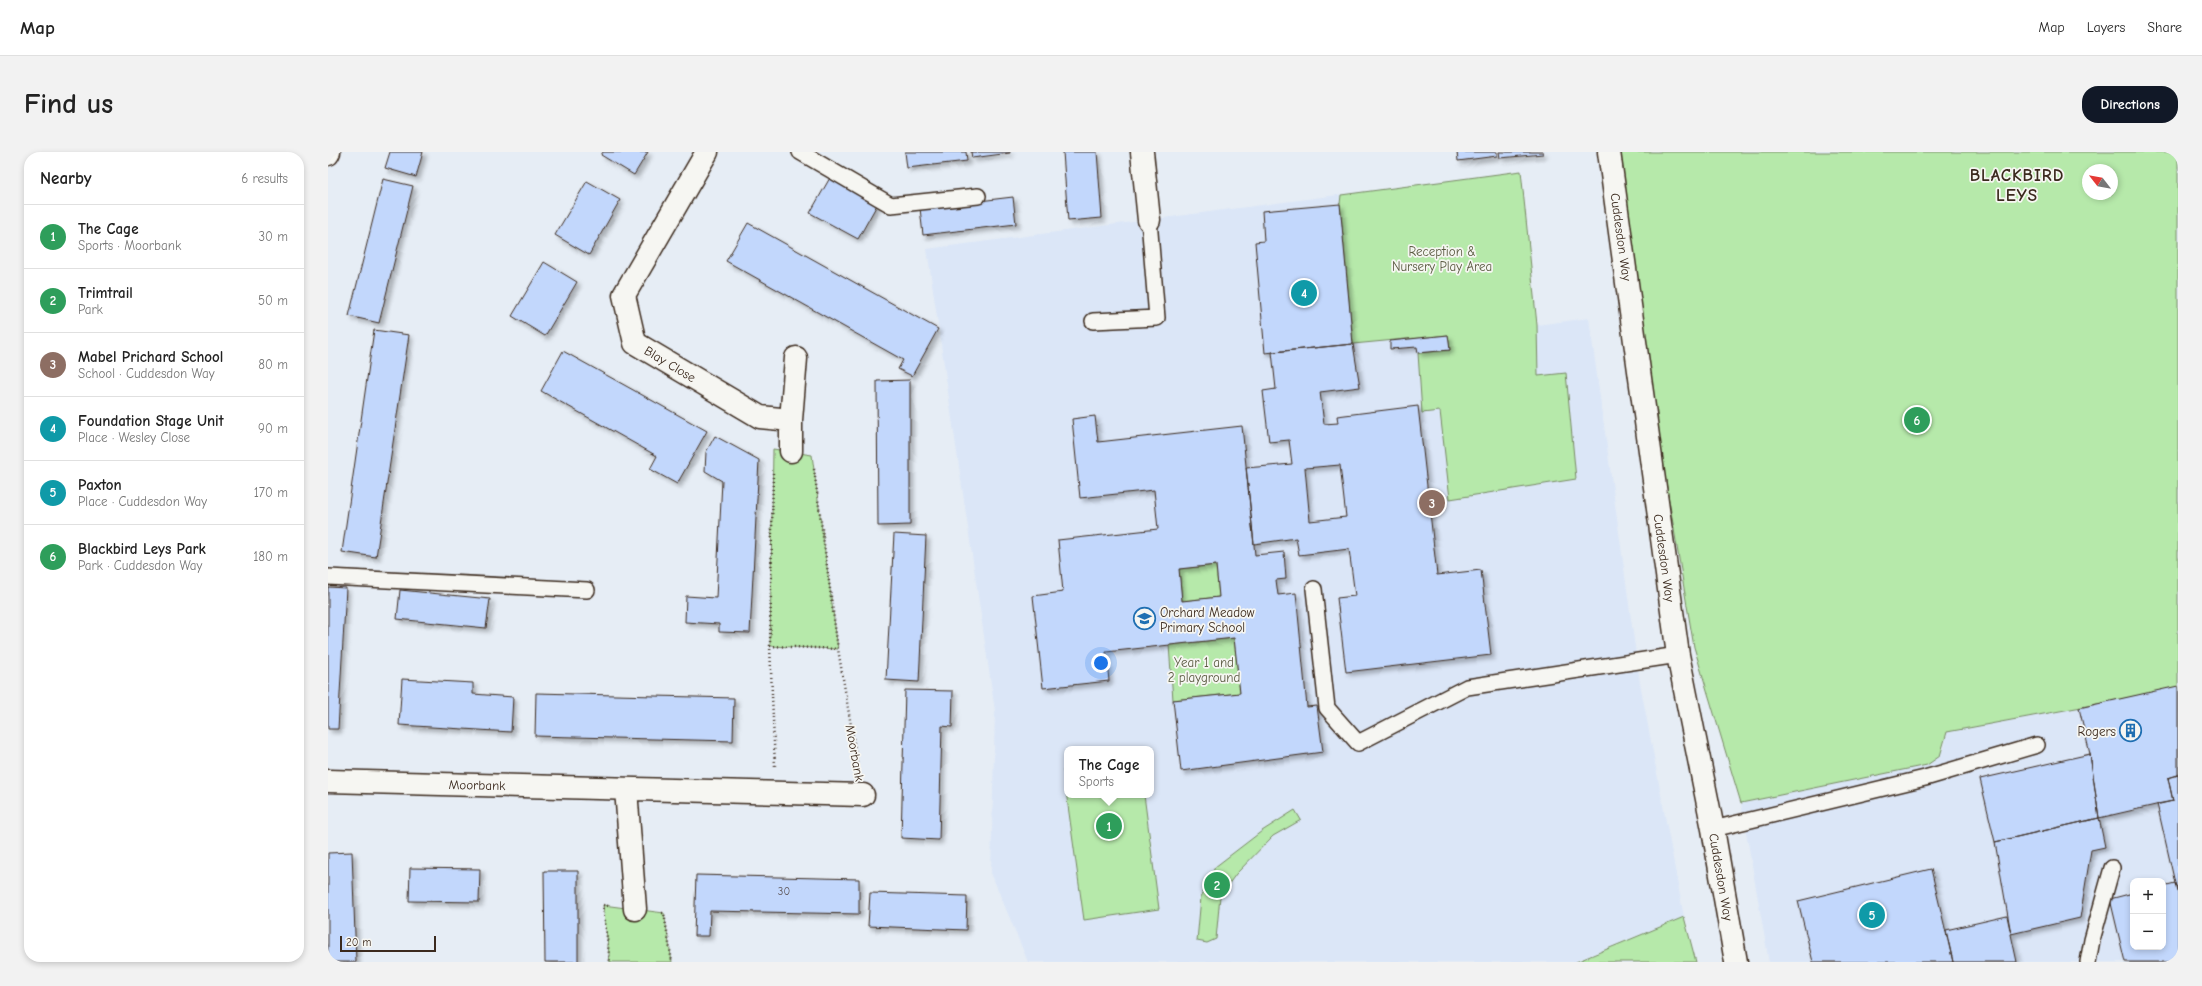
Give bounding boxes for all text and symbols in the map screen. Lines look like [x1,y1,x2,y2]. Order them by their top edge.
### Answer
text: Map [20,17,55,39]
text: Map [2038,19,2065,36]
text: Layers [2087,19,2125,36]
text: Share [2147,19,2182,36]
button: Directions [2082,86,2178,123]
text: Find us [24,88,113,120]
north arrow [2082,164,2118,200]
district label: BLACKBIRD LEYS [1970,166,2064,205]
text: Nearby [40,169,91,188]
text: 6 results [241,171,288,186]
street label: Cuddesdon Way [1607,192,1635,282]
text: The Cage [78,220,139,238]
text: 1 [50,229,56,244]
text: 30 m [258,229,288,244]
text: Sports · Moorbank [78,238,181,253]
park label: Reception & Nursery Play Area [1392,244,1492,274]
pin: 4 [1291,278,1317,308]
text: Trimtrail [78,284,133,302]
text: 2 [50,293,56,308]
text: 50 m [258,293,288,308]
text: Park [78,302,103,317]
street label: Blay Close [642,343,699,385]
text: Mabel Prichard School [78,348,223,366]
text: 3 [50,357,56,372]
text: 80 m [258,357,288,372]
text: School · Cuddesdon Way [78,366,214,381]
pin: 6 [1904,405,1930,435]
text: Foundation Stage Unit [78,412,224,430]
text: 4 [50,421,56,436]
text: 90 m [258,421,288,436]
text: Place · Wesley Close [78,430,190,445]
text: Paxton [78,476,122,494]
text: 5 [50,485,56,500]
text: 170 m [254,485,288,500]
pin: 3 [1419,488,1445,518]
text: Place · Cuddesdon Way [78,494,207,509]
street label: Cuddesdon Way [1650,513,1678,603]
text: Blackbird Leys Park [78,540,206,558]
text: 6 [50,549,56,564]
text: 180 m [253,549,288,564]
text: Park · Cuddesdon Way [78,558,202,573]
place label: Orchard Meadow Primary School [1160,605,1255,635]
school or university icon: Orchard Meadow Primary School [1131,606,1157,632]
your location [1091,653,1111,673]
park label: Year 1 and 2 playground [1168,655,1240,685]
building icon: Rogers [2118,718,2144,744]
street label: Moorbank [843,724,867,783]
place label: Rogers [2078,724,2116,739]
popup [1064,746,1154,798]
text: The Cage [1079,756,1139,774]
text: Sports [1079,774,1114,789]
street label: Moorbank [448,777,506,793]
pin: 1 [1096,811,1122,841]
street label: Cuddesdon Way [1706,832,1736,922]
pin: 2 [1204,870,1230,900]
map controls [2130,878,2166,950]
button: + [2130,878,2166,914]
house number: 30 [778,885,790,898]
pin: 5 [1859,900,1885,930]
button: − [2130,914,2166,950]
scale bar [340,934,436,953]
text: 20 m [346,936,371,949]

